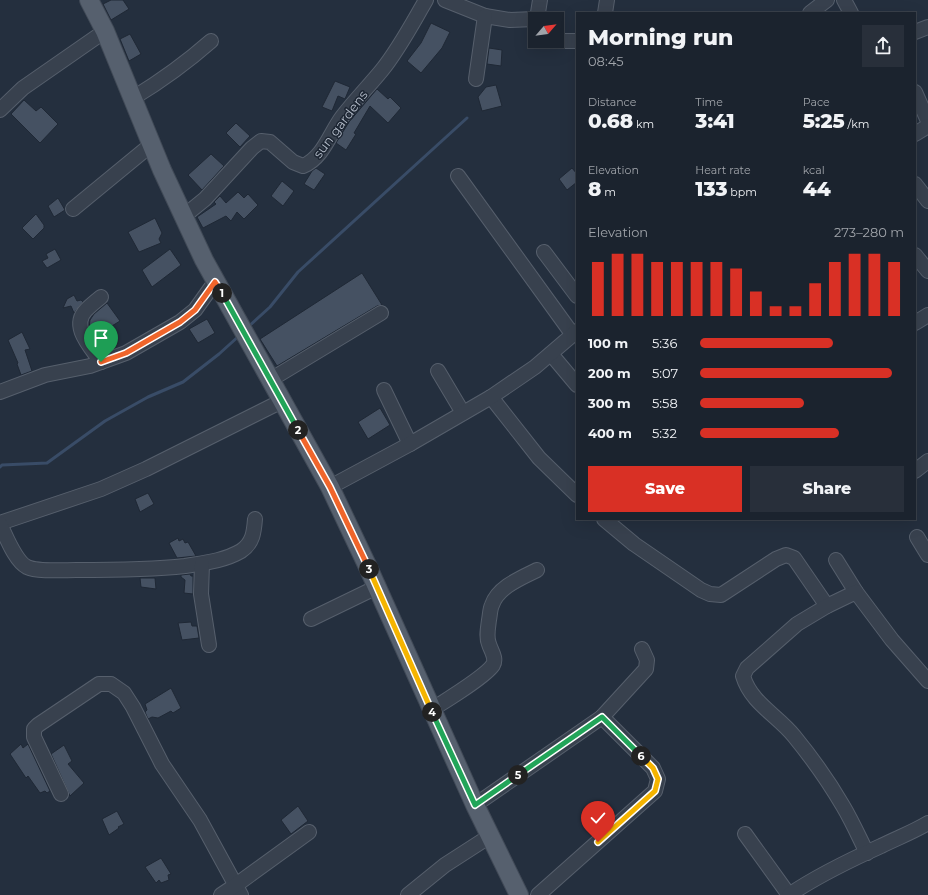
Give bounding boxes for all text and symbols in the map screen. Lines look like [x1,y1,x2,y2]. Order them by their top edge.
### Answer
north arrow [528,12,564,48]
map controls [528,12,564,48]
text: Morning run [588,24,733,51]
button: share [862,25,904,67]
text: 08:45 [588,53,624,69]
street label: sun gardens [309,87,371,161]
text: Distance [588,95,636,109]
text: Time [695,95,723,109]
text: Pace [803,95,830,109]
text: 0.68 [588,109,633,133]
text: 3:41 [695,109,735,133]
text: 5:25 [803,109,845,133]
text: km [633,117,654,131]
text: /km [845,117,869,131]
text: Elevation [588,163,639,177]
text: Heart rate [695,163,751,177]
text: kcal [803,163,825,177]
text: 8 [588,177,601,201]
text: 133 [695,177,727,201]
text: 44 [803,177,831,201]
text: m [601,185,616,199]
text: bpm [727,185,757,199]
text: Elevation [588,224,648,240]
text: 273–280 m [834,224,904,240]
pin: 1 [212,283,232,303]
text: 1 [220,286,224,300]
pin [84,321,118,362]
icon: arrive [90,327,112,349]
text: 100 m [588,335,628,351]
text: 5:36 [652,335,677,351]
text: 200 m [588,365,631,381]
text: 5:07 [652,365,678,381]
text: 300 m [588,395,631,411]
text: 5:58 [652,395,678,411]
pin: 2 [288,420,308,440]
text: 2 [295,423,301,437]
text: 400 m [588,425,632,441]
text: 5:32 [652,425,677,441]
button: Save [588,466,742,512]
button: Share [750,466,904,512]
pin: 3 [359,559,379,579]
text: 3 [366,562,372,576]
pin: 4 [422,702,442,722]
text: 4 [428,705,436,719]
pin: 6 [631,746,651,766]
text: 6 [637,749,645,763]
pin: 5 [508,765,528,785]
text: 5 [515,768,521,782]
pin [581,801,615,842]
icon: check [587,807,609,829]

